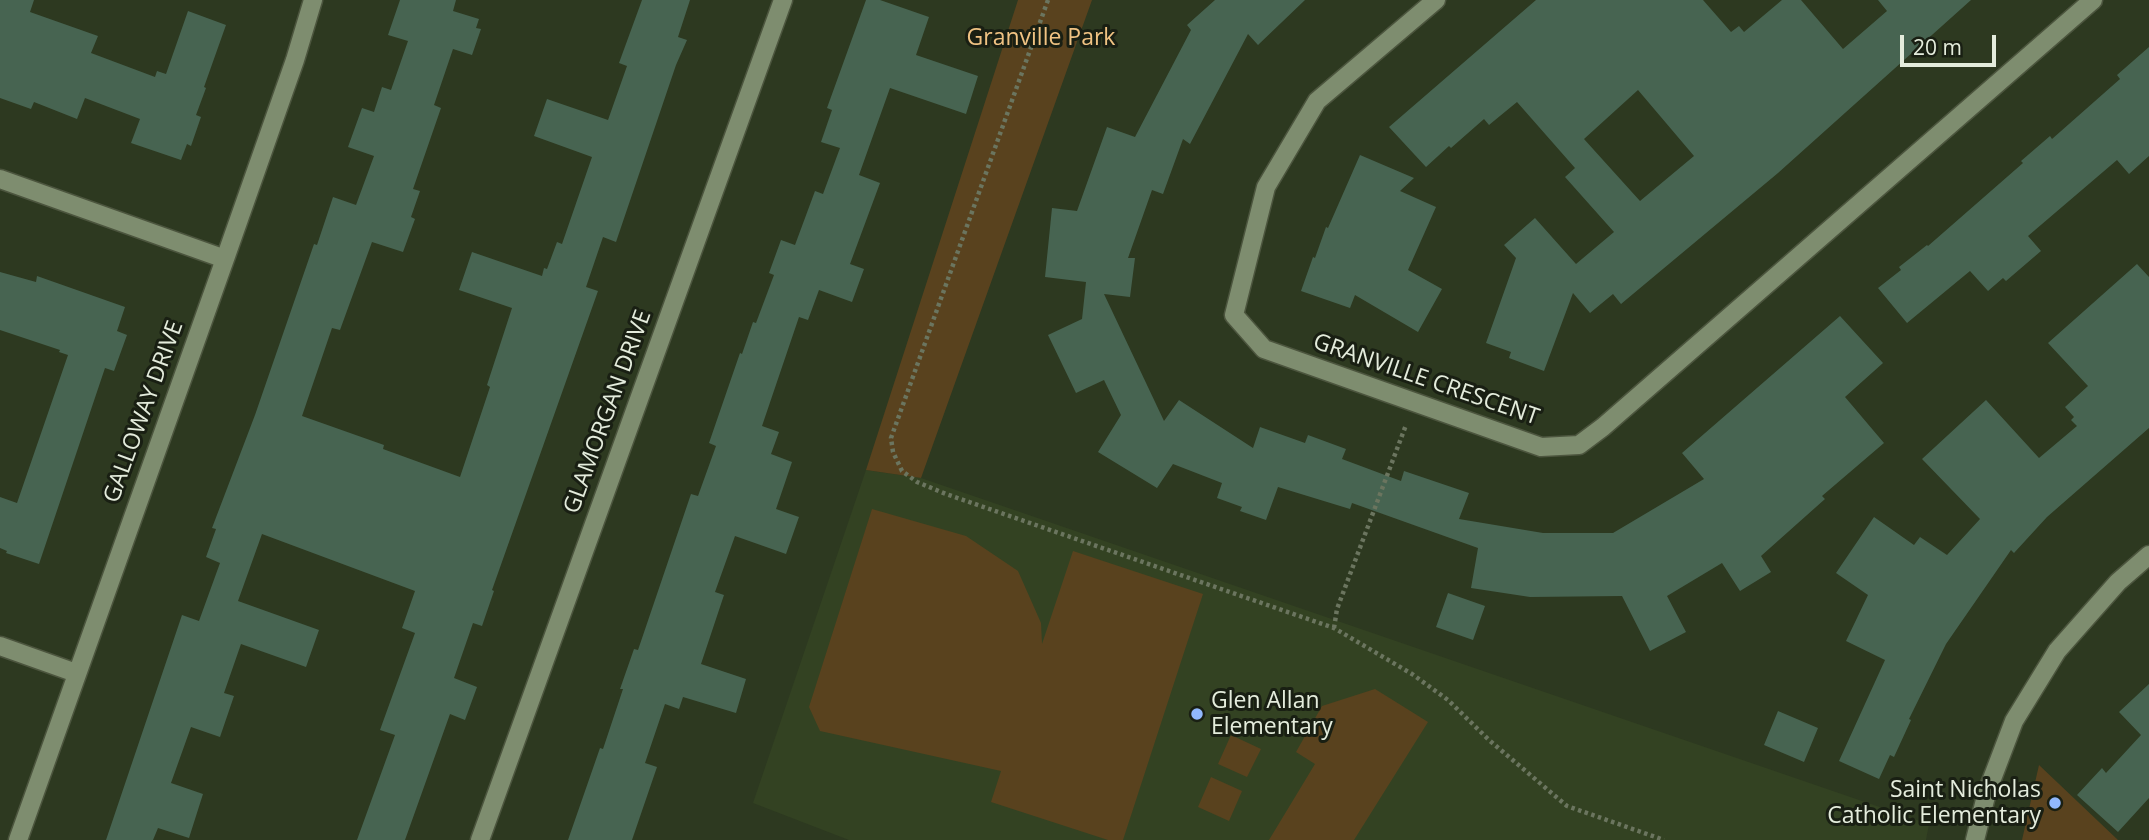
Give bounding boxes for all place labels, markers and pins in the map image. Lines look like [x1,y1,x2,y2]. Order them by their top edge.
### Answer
place label: Glen Allan Elementary [1211,687,1333,741]
marker: Glen Allan Elementary [1189,706,1205,722]
place label: Saint Nicholas Catholic Elementary [1827,776,2041,830]
marker: Saint Nicholas Catholic Elementary [2047,795,2063,811]

